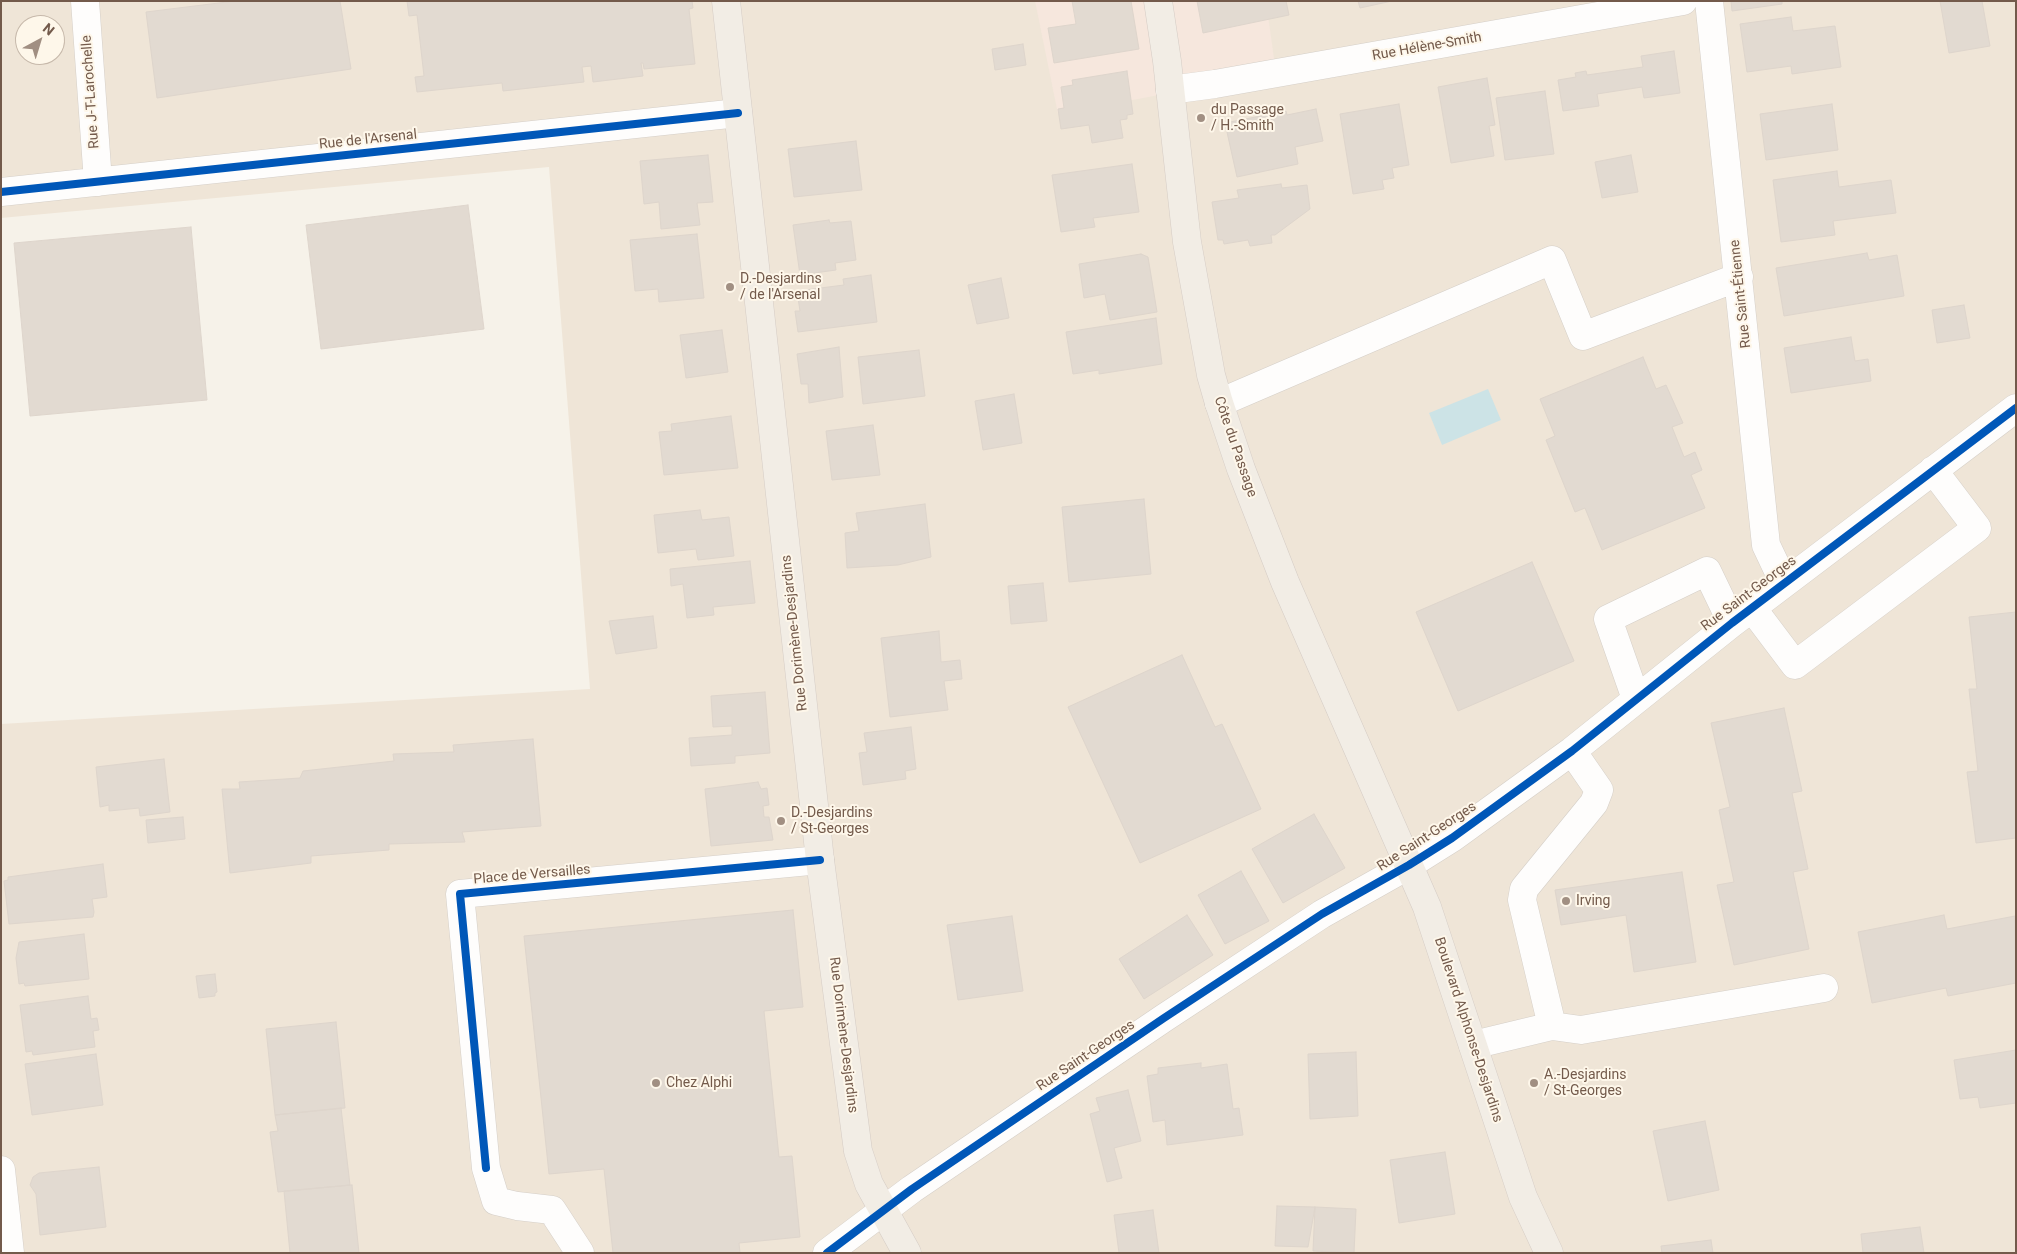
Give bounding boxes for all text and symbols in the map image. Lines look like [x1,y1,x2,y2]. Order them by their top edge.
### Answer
north arrow [15,15,65,65]
text: N [40,20,58,38]
street label: Rue Hélène-Smith [1371,29,1483,65]
street label: Rue J-T-Larochelle [79,35,103,149]
place label: du Passage / H.-Smith [1211,102,1284,134]
marker: du Passage / H.-Smith [1195,112,1207,124]
street label: Rue de l'Arsenal [318,127,418,153]
street label: Rue Saint-Étienne [1727,239,1755,349]
place label: D.-Desjardins / de l'Arsenal [740,271,822,304]
marker: D.-Desjardins / de l'Arsenal [724,281,736,293]
street label: Côte du Passage [1210,394,1260,500]
street label: Rue Saint-Georges [1698,553,1800,635]
street label: Rue Dorimène-Desjardins [778,554,812,712]
street label: Rue Saint-Georges [1374,799,1480,875]
place label: D.-Desjardins / St-Georges [791,805,873,838]
marker: D.-Desjardins / St-Georges [775,815,787,827]
street label: Place de Versailles [473,862,591,888]
place label: Irving [1576,893,1610,909]
marker: Irving [1560,895,1572,907]
street label: Boulevard Alphonse-Desjardins [1430,935,1506,1125]
street label: Rue Dorimène-Desjardins [825,956,861,1114]
street label: Rue Saint-Georges [1034,1017,1138,1095]
place label: A.-Desjardins / St-Georges [1544,1067,1626,1100]
place label: Chez Alphi [666,1075,732,1091]
marker: Chez Alphi [650,1077,662,1089]
marker: A.-Desjardins / St-Georges [1528,1077,1540,1089]

